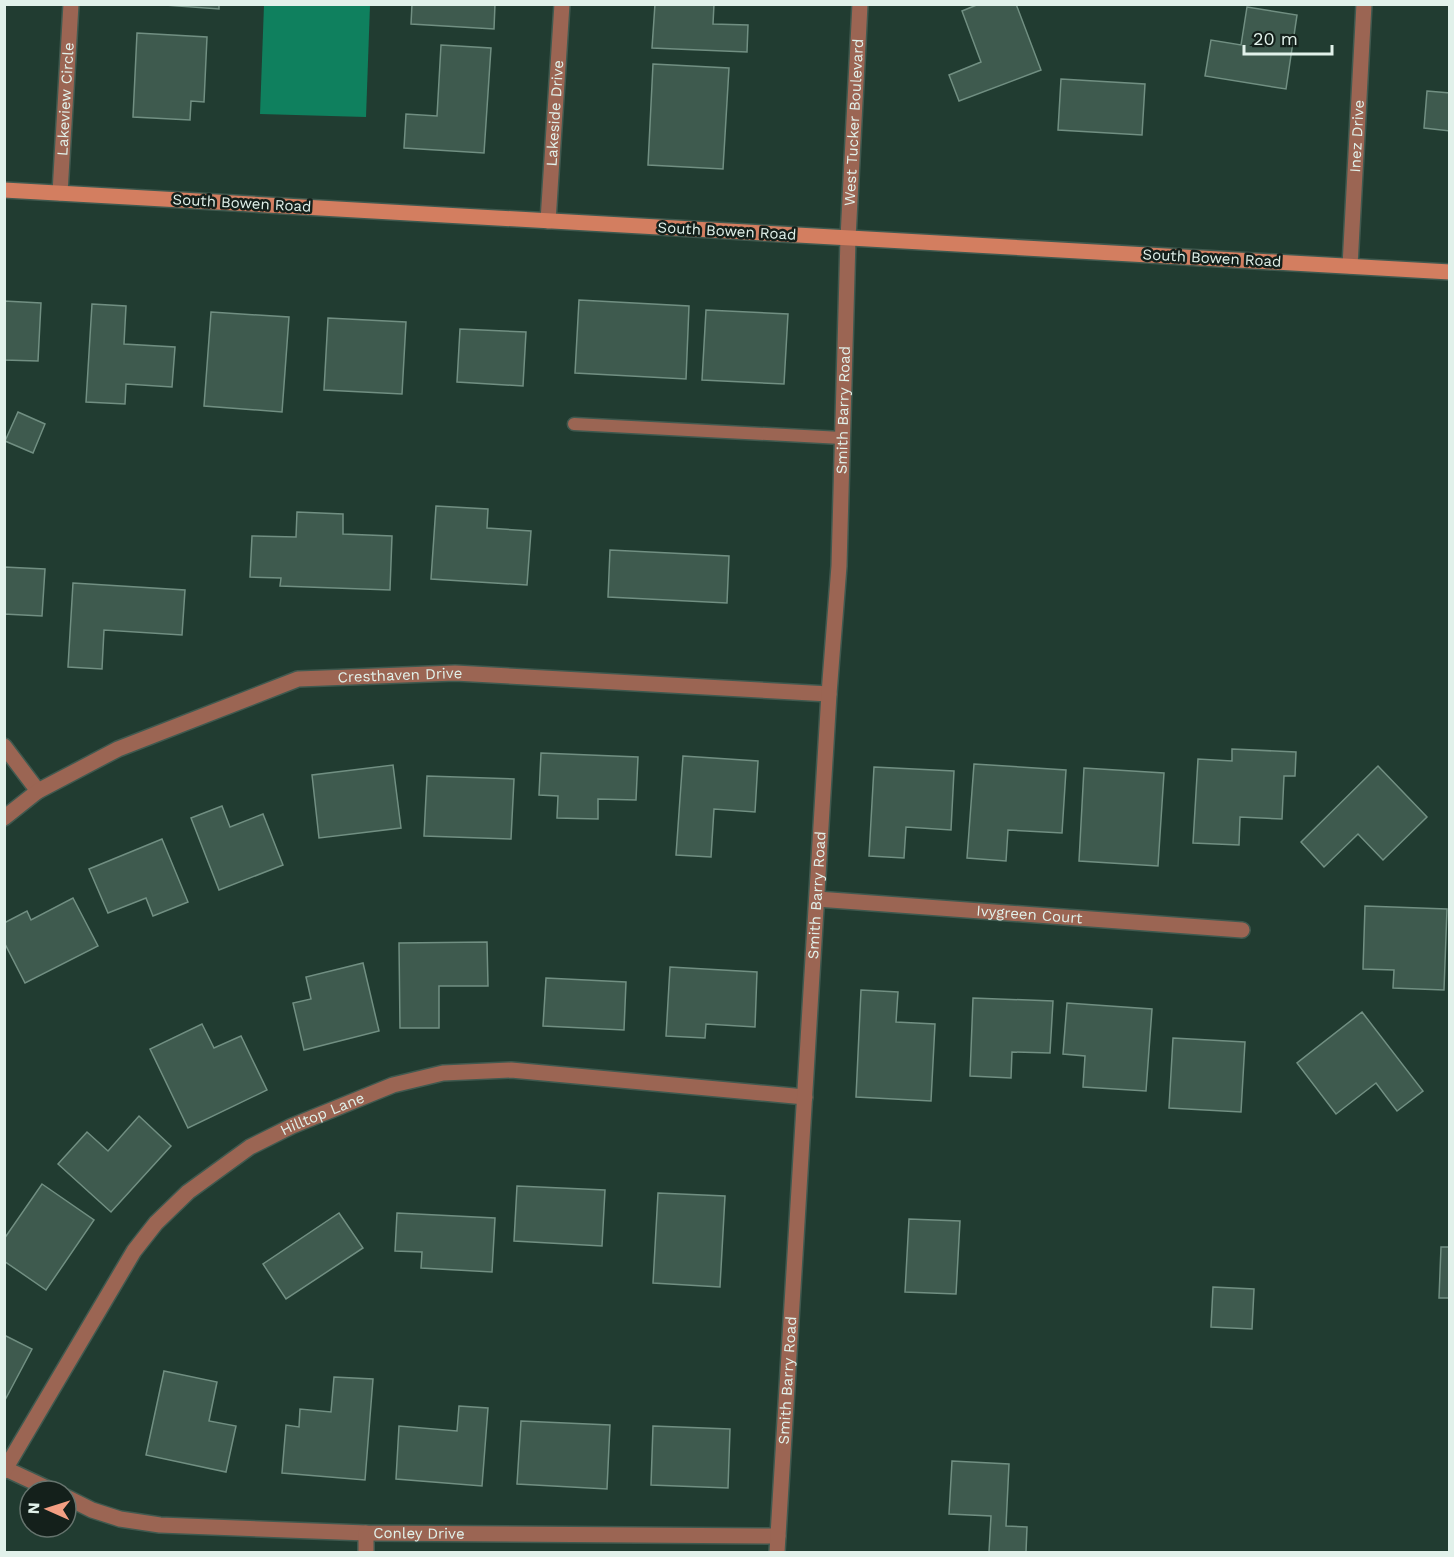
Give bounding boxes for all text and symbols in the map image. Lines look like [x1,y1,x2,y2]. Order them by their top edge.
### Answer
scale bar [1244,18,1332,56]
text: 20 m [1253,28,1298,49]
street label: West Tucker Boulevard [841,38,867,206]
street label: Lakeview Circle [53,42,78,156]
street label: Lakeside Drive [543,59,567,167]
street label: Inez Drive [1346,99,1368,173]
street label: South Bowen Road [172,190,312,216]
street label: South Bowen Road [657,218,797,244]
street label: South Bowen Road [1142,245,1282,271]
street label: Smith Barry Road [833,346,854,474]
street label: Cresthaven Drive [337,664,463,686]
street label: Smith Barry Road [804,831,830,960]
street label: Ivygreen Court [976,902,1084,927]
street label: Hilltop Lane [277,1089,367,1139]
street label: Smith Barry Road [775,1316,800,1445]
north arrow [18,1479,78,1539]
text: N [24,1502,43,1515]
street label: Conley Drive [373,1524,465,1543]

